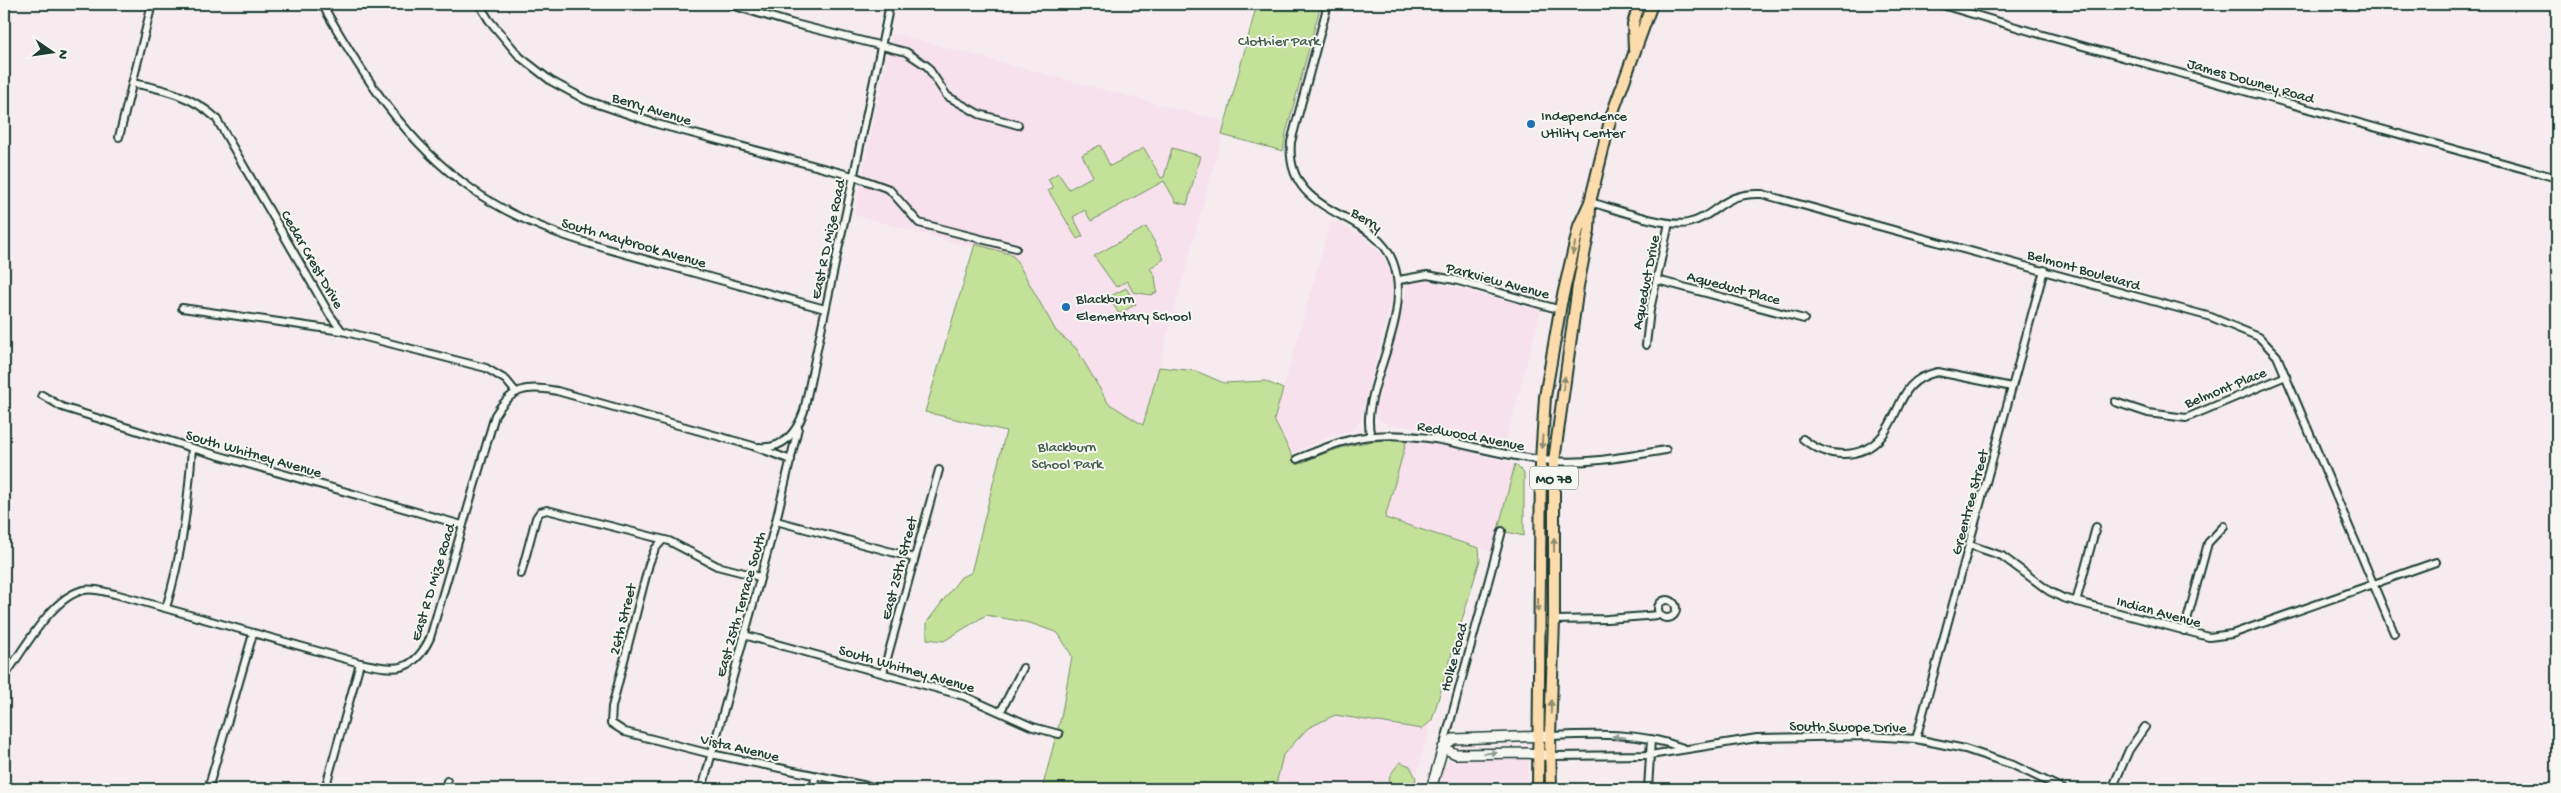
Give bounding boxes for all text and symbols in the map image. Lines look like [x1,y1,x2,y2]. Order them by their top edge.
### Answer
north arrow [28,28,78,78]
park label: Clothier Park [1238,33,1321,51]
text: N [53,48,72,61]
street label: James Downey Road [2185,55,2317,109]
street label: Berry Avenue [609,89,694,131]
place label: Independence Utility Center [1541,108,1627,143]
marker: Independence Utility Center [1525,118,1537,130]
street label: East R D Mize Road [807,177,851,301]
street label: Berry [1346,204,1385,238]
street label: Cedar Crest Drive [276,207,347,313]
street label: South Maybrook Avenue [559,215,708,273]
street label: Aqueduct Drive [1629,233,1665,331]
one-way arrow [1570,240,1578,255]
street label: Belmont Boulevard [2024,246,2143,296]
street label: Parkview Avenue [1443,259,1551,304]
street label: Aqueduct Place [1685,268,1782,310]
place label: Blackburn Elementary School [1075,291,1192,326]
marker: Blackburn Elementary School [1060,301,1072,313]
street label: Belmont Place [2181,364,2270,414]
one-way arrow [1560,375,1568,391]
street label: Redwood Avenue [1415,418,1526,456]
street label: South Whitney Avenue [183,427,324,483]
one-way arrow [1538,435,1546,451]
park label: Blackburn School Park [1031,439,1104,474]
street label: Greentree Street [1948,446,1994,557]
road number: MO 78 [1530,466,1578,489]
street label: East 25th Street [878,513,923,622]
street label: East R D Mize Road [407,520,461,644]
street label: East 25th Terrace South [713,530,771,679]
one-way arrow [1550,537,1558,553]
street label: 26th Street [606,580,642,657]
street label: Indian Avenue [2114,593,2203,633]
one-way arrow [1534,597,1542,613]
street label: Holke Road [1437,620,1473,694]
street label: South Whitney Avenue [836,642,977,698]
one-way arrow [1547,699,1555,715]
street label: South Swope Drive [1789,718,1907,738]
street label: Vista Avenue [697,731,781,767]
one-way arrow [1611,732,1627,740]
one-way arrow [1482,749,1498,757]

